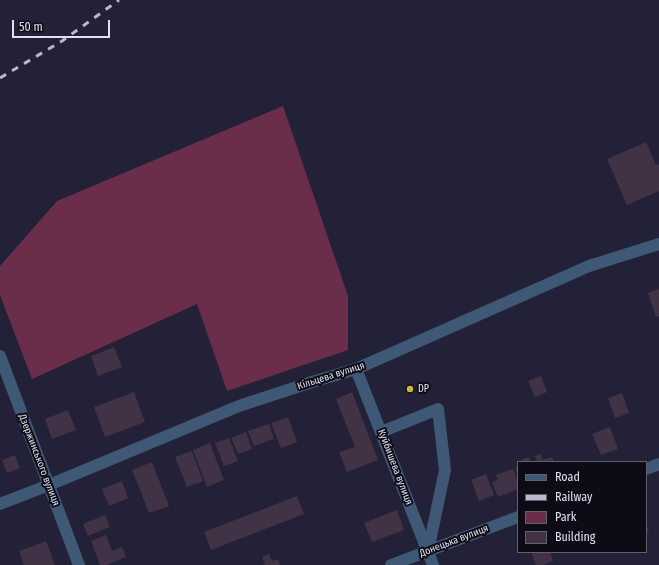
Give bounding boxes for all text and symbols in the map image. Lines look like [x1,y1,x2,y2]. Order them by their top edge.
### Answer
scale bar [14,12,112,38]
text: 50 m [19,20,43,34]
street label: Кільцева вулиця [296,359,366,393]
place label: DP [418,383,429,395]
marker: DP [405,384,415,394]
street label: Дзержинського вулиця [16,412,62,508]
street label: Куйбишева вулиця [375,428,415,506]
legend [517,461,647,553]
text: Road [555,470,580,484]
text: Railway [555,490,592,504]
text: Park [555,510,576,524]
street label: Донецька вулиця [418,522,490,560]
text: Building [555,530,595,544]

